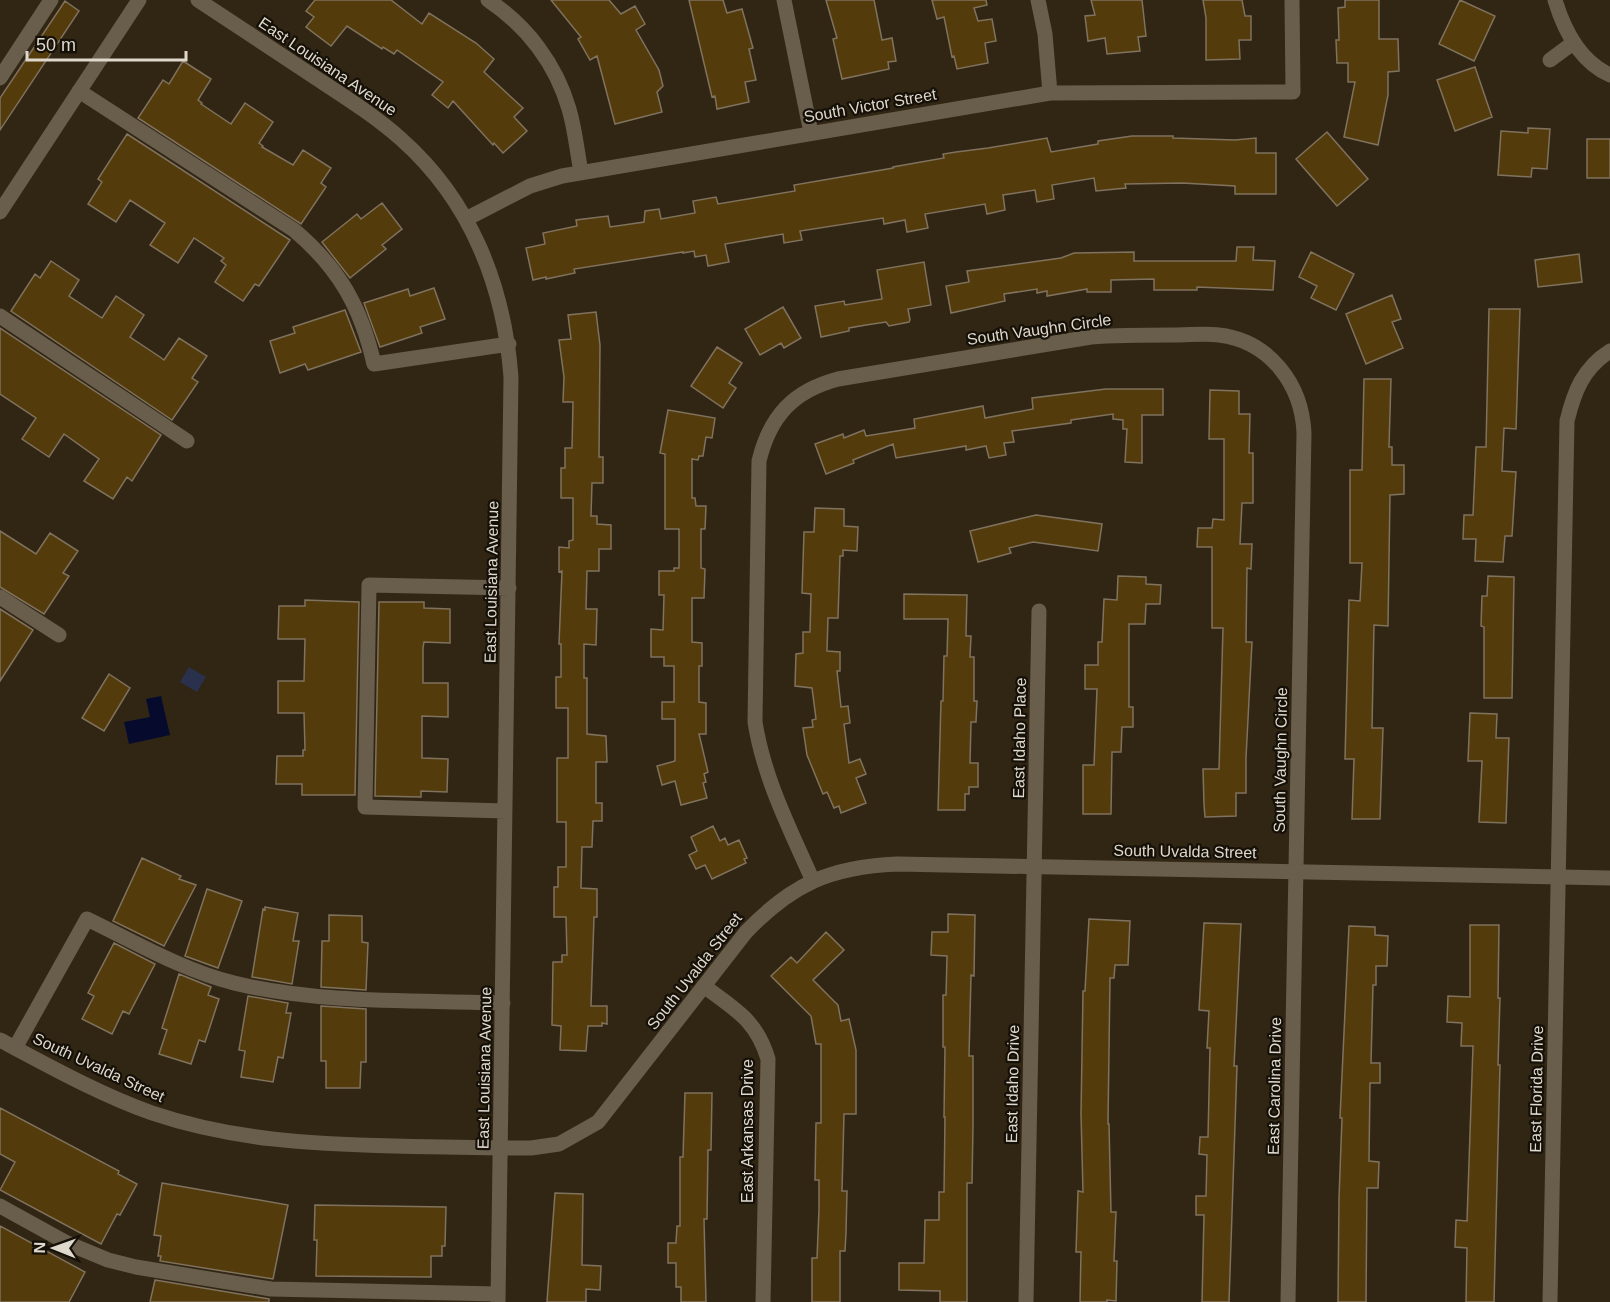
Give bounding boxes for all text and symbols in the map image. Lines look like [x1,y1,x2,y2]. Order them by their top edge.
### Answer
street label: East Louisiana Avenue [256,14,400,119]
scale bar [27,24,186,62]
text: 50 m [36,35,76,55]
street label: South Victor Street [803,85,938,125]
street label: South Vaughn Circle [966,311,1112,348]
street label: East Louisiana Avenue [482,501,501,663]
street label: East Idaho Place [1010,677,1029,799]
street label: South Vaughn Circle [1271,687,1290,833]
street label: South Uvalda Street [1113,842,1257,861]
street label: South Uvalda Street [644,909,746,1033]
street label: East Louisiana Avenue [475,987,494,1149]
street label: East Carolina Drive [1265,1017,1284,1155]
street label: East Idaho Drive [1003,1025,1022,1143]
street label: East Florida Drive [1527,1025,1546,1153]
street label: South Uvalda Street [30,1029,168,1106]
street label: East Arkansas Drive [739,1059,756,1203]
north arrow [24,1218,84,1278]
text: N [31,1242,48,1254]

